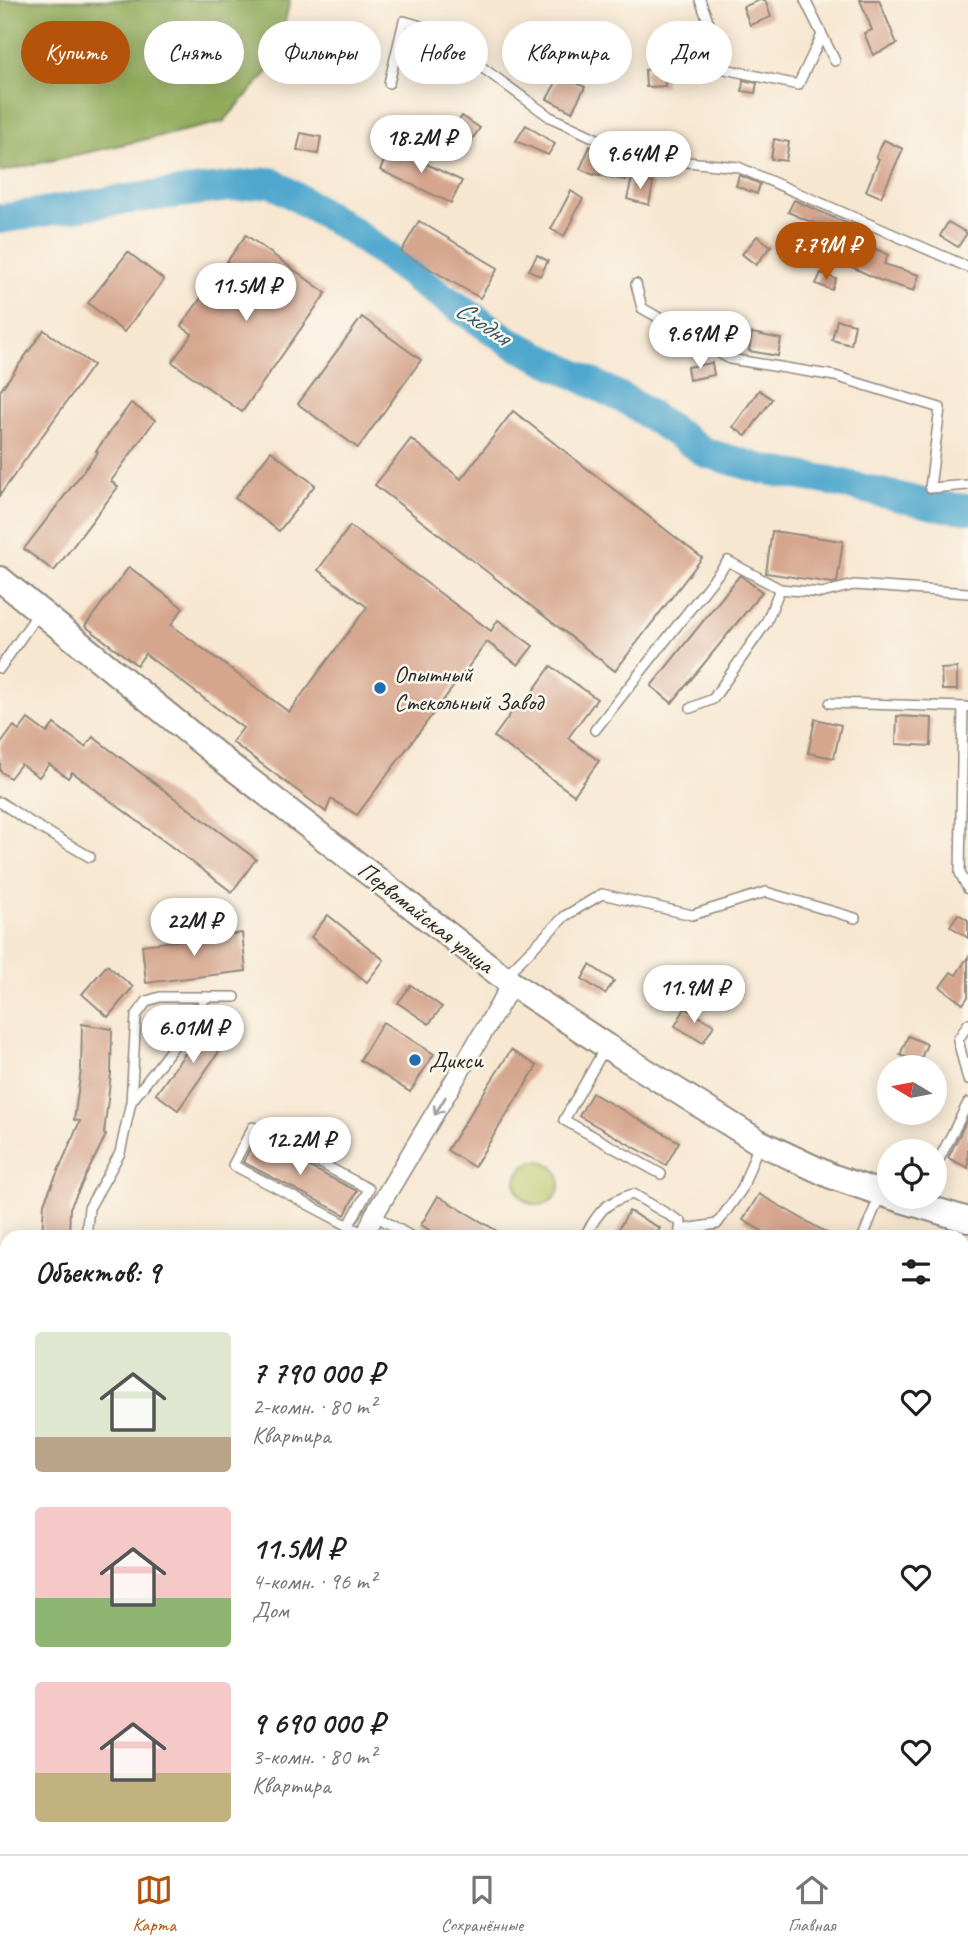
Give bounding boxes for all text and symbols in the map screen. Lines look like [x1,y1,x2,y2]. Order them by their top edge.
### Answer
chip: Купить [21,21,130,84]
chip: Снять [144,21,244,84]
chip: Фильтры [258,21,381,84]
chip: Новое [395,21,488,84]
chip: Квартира [502,21,632,84]
chip: Дом [646,21,732,84]
pin: 18.2M ₽ [356,116,486,175]
text: 18.2M ₽ [386,123,456,152]
pin: 9.64M ₽ [575,132,705,191]
text: 9.64M ₽ [605,139,675,168]
pin: 7.79M ₽ [761,222,891,282]
text: 7.79M ₽ [791,230,861,259]
pin: 11.5M ₽ [181,264,311,323]
text: 11.5M ₽ [211,271,281,300]
water label: Сходня [449,292,519,355]
pin: 9.69M ₽ [635,312,765,371]
text: 9.69M ₽ [665,319,735,348]
place label: Опытный Стекольный Завод [394,659,545,717]
marker: Опытный Стекольный Завод [372,680,388,696]
street label: Первомайская улица [352,855,501,980]
pin: 22M ₽ [145,898,243,958]
text: 22M ₽ [167,906,221,935]
pin: 11.9M ₽ [629,965,759,1025]
text: 11.9M ₽ [659,973,729,1002]
pin: 6.01M ₽ [128,1006,258,1065]
text: 6.01M ₽ [158,1013,228,1042]
place label: Дикси [429,1045,484,1075]
marker: Дикси [407,1052,423,1068]
north arrow [877,1055,947,1125]
map controls [877,1055,947,1209]
one-way arrow [432,1095,446,1115]
pin: 12.2M ₽ [235,1118,365,1177]
text: 12.2M ₽ [265,1125,335,1154]
button: locate [877,1139,947,1209]
text: Объектов: 9 [35,1253,160,1291]
icon: filters [897,1253,935,1291]
text: 7 790 000 ₽ [252,1354,383,1392]
icon: home [91,1360,175,1444]
icon: heart [897,1383,935,1421]
text: 2-комн. · 80 m² [252,1392,376,1421]
text: Квартира [252,1421,330,1450]
text: 11.5M ₽ [252,1529,343,1567]
icon: home [91,1535,175,1619]
icon: heart [897,1558,935,1596]
text: 4-комн. · 96 m² [252,1567,376,1596]
text: Дом [252,1596,289,1625]
text: 9 690 000 ₽ [252,1704,384,1742]
icon: home [91,1710,175,1794]
icon: heart [897,1733,935,1771]
text: 3-комн. · 80 m² [252,1742,376,1771]
text: Квартира [252,1771,330,1800]
tab: Карта [132,1871,176,1937]
tab: Сохранённые [441,1871,523,1937]
tab: Главная [788,1871,836,1937]

